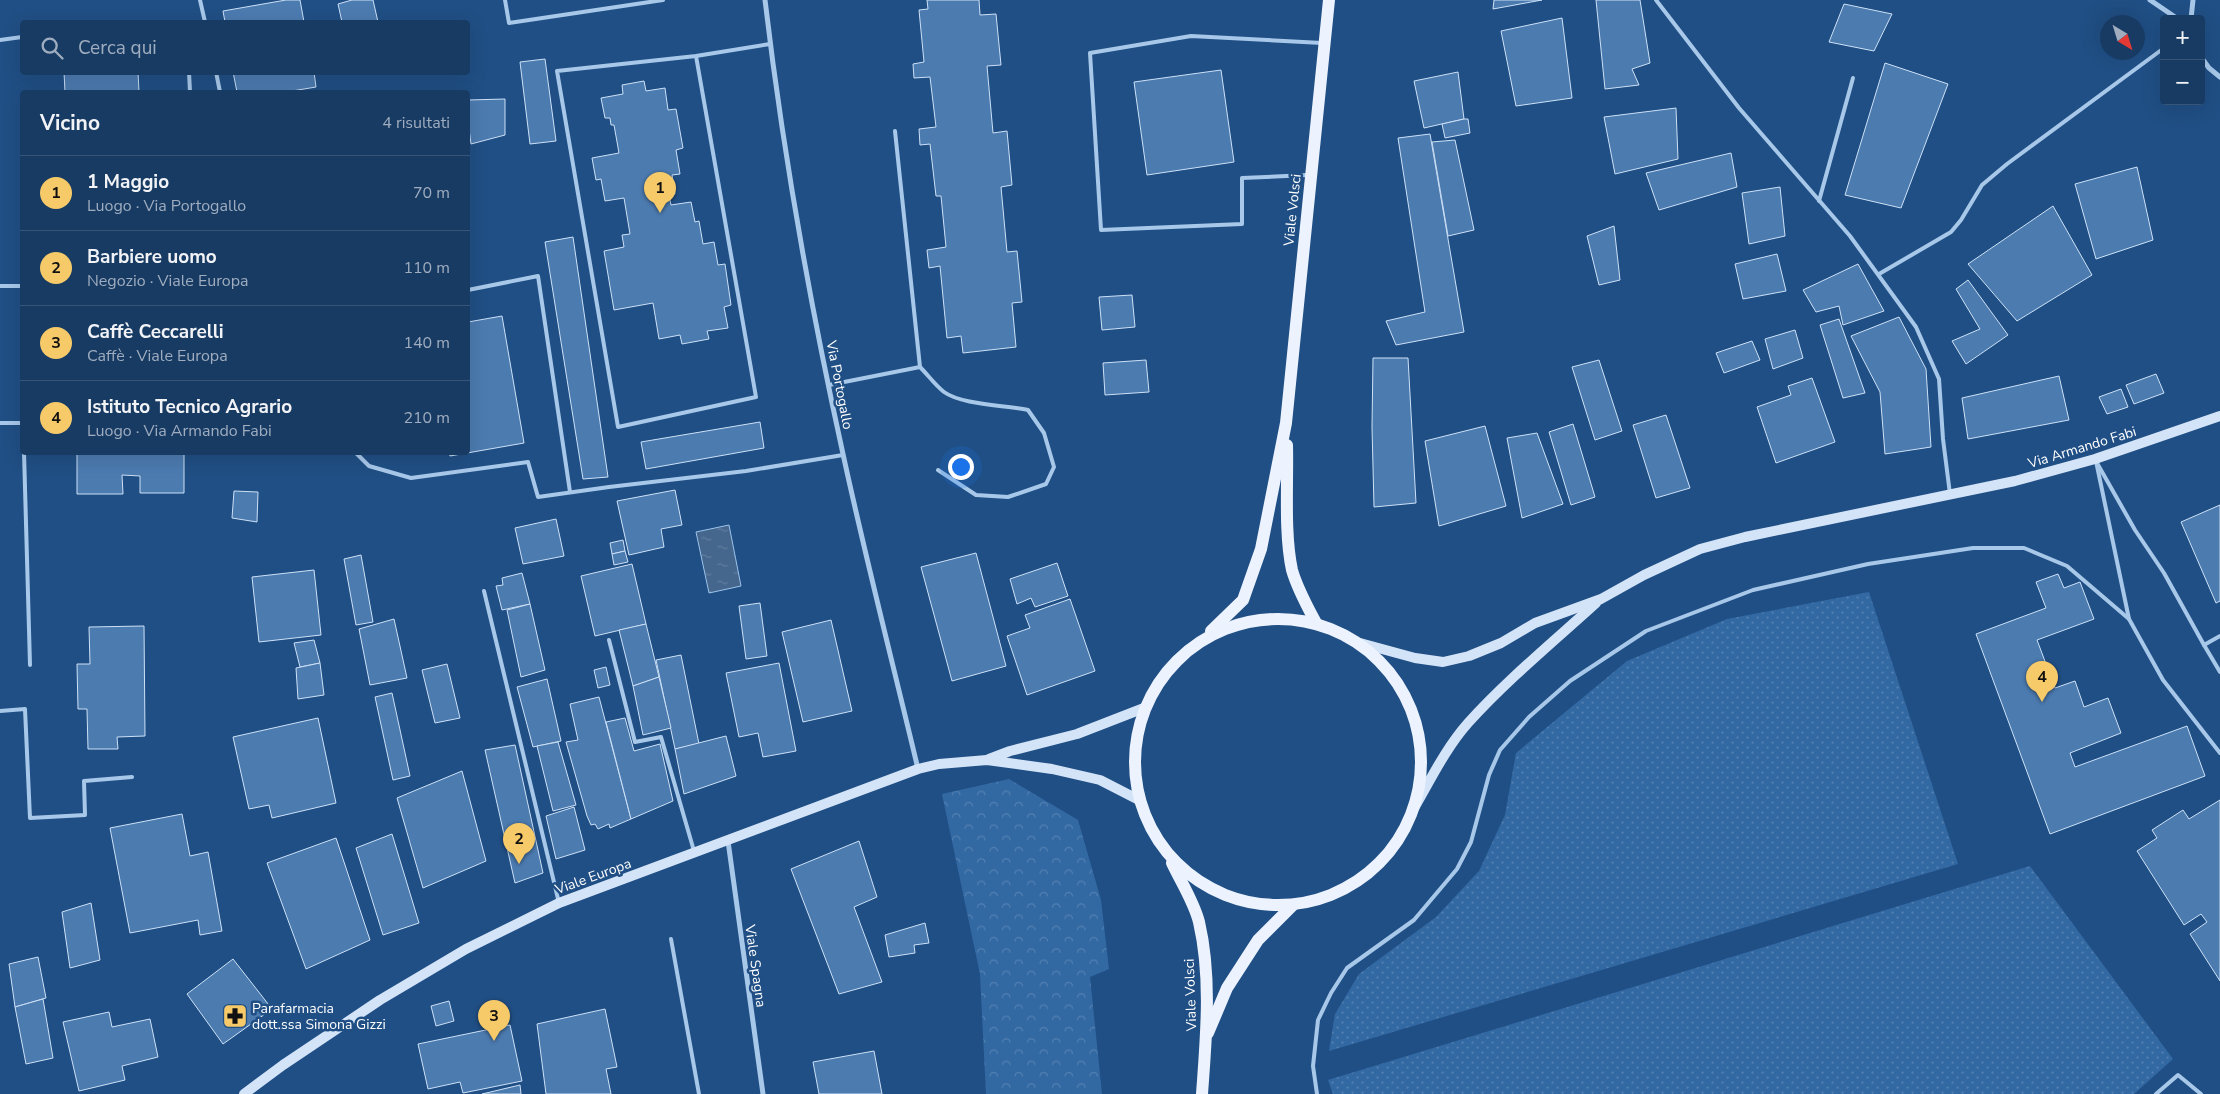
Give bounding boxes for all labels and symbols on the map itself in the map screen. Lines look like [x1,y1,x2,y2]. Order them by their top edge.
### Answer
north arrow [2100,15,2145,60]
pin: 1 [644,172,676,213]
street label: Viale Volsci [1279,173,1306,248]
street label: Via Portogallo [821,338,857,431]
street label: Via Armando Fabi [2025,422,2139,473]
your location [948,454,974,480]
pin: 4 [2026,661,2058,702]
pin: 2 [503,823,535,864]
street label: Viale Europa [552,854,634,899]
street label: Viale Spagna [740,923,771,1009]
street label: Viale Volsci [1180,958,1201,1033]
place label: Parafarmacia dott.ssa Simona Gizzi [252,999,386,1034]
pin: 3 [478,1000,510,1041]
pharmacy icon: Parafarmacia dott.ssa Simona Gizzi [222,1003,248,1029]

